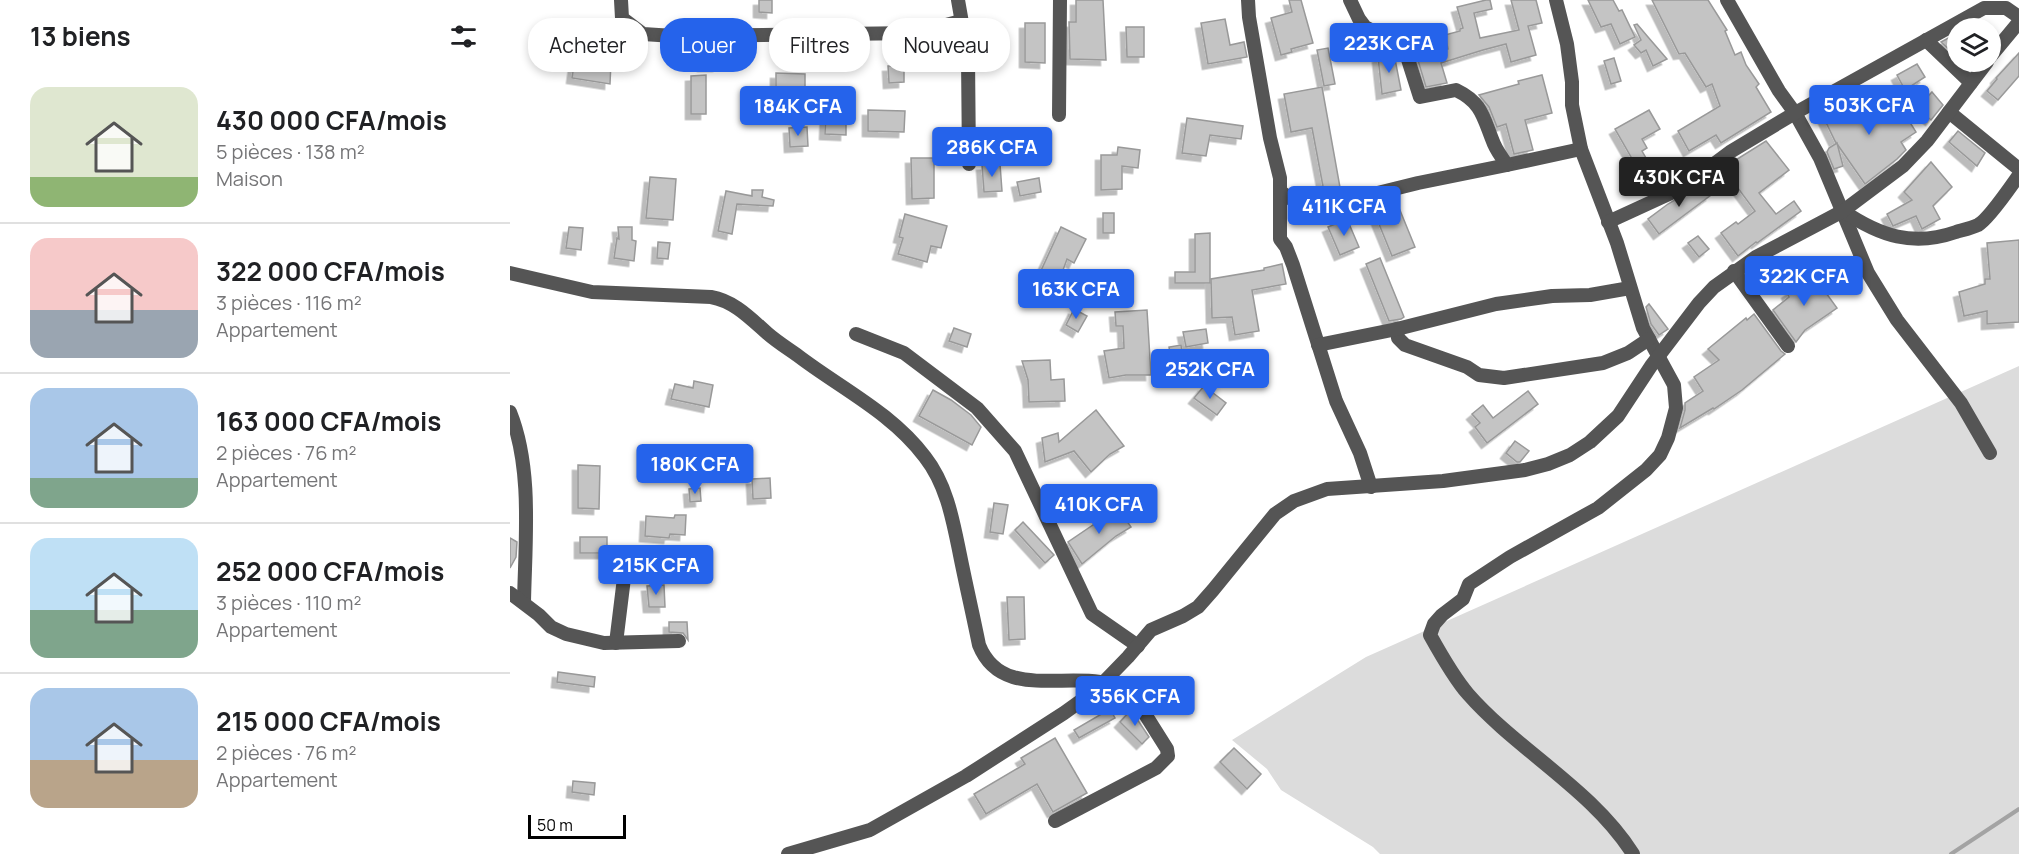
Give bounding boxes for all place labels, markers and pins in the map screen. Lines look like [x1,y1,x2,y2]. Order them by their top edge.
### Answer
pin: 223K CFA [1327,23,1451,74]
pin: 503K CFA [1807,85,1931,136]
pin: 184K CFA [736,86,860,137]
pin: 286K CFA [930,127,1054,178]
pin: 430K CFA [1617,157,1741,208]
pin: 411K CFA [1282,186,1406,237]
pin: 322K CFA [1742,256,1866,307]
pin: 163K CFA [1014,269,1138,320]
pin: 252K CFA [1148,349,1272,400]
pin: 180K CFA [633,444,757,495]
pin: 410K CFA [1037,484,1161,535]
pin: 215K CFA [594,545,718,596]
pin: 356K CFA [1073,676,1197,727]

